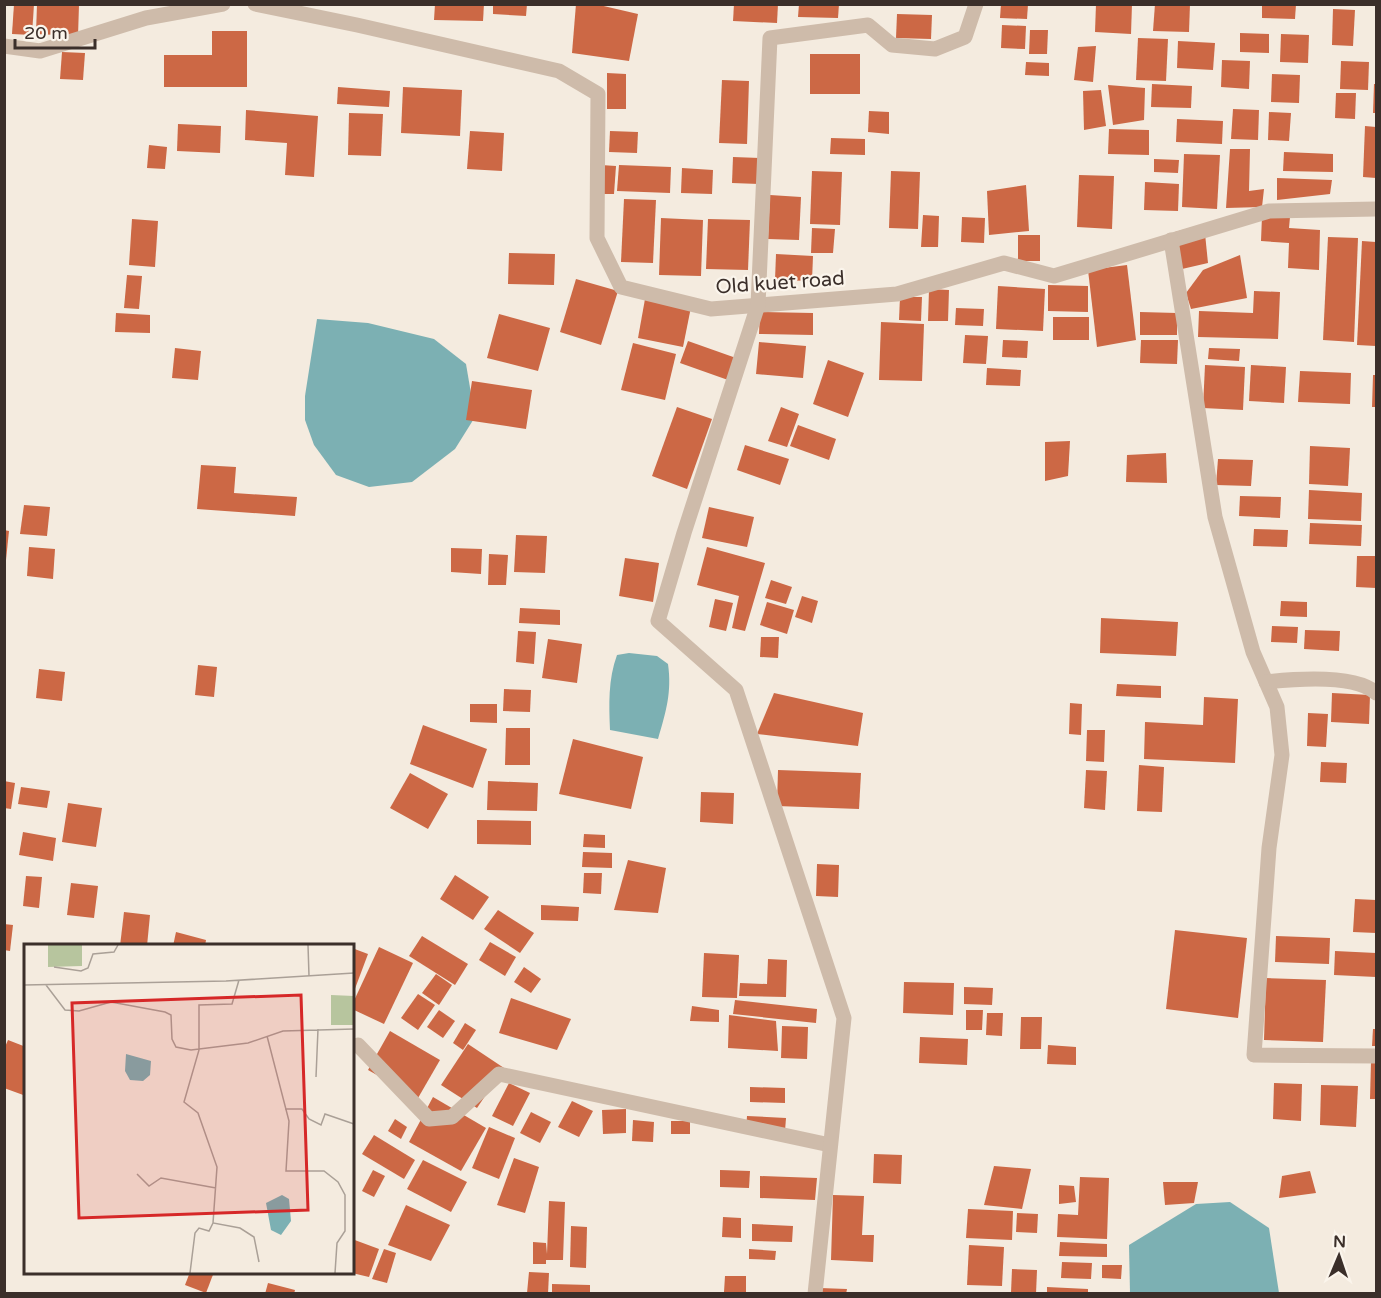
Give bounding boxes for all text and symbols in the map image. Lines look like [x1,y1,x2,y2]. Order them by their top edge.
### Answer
scale bar [15,12,94,50]
text: 20 m [24,22,68,44]
street label: Old kuet road [715,267,845,299]
inset map [24,944,354,1274]
north arrow [1309,1226,1369,1286]
text: N [1333,1232,1346,1252]

